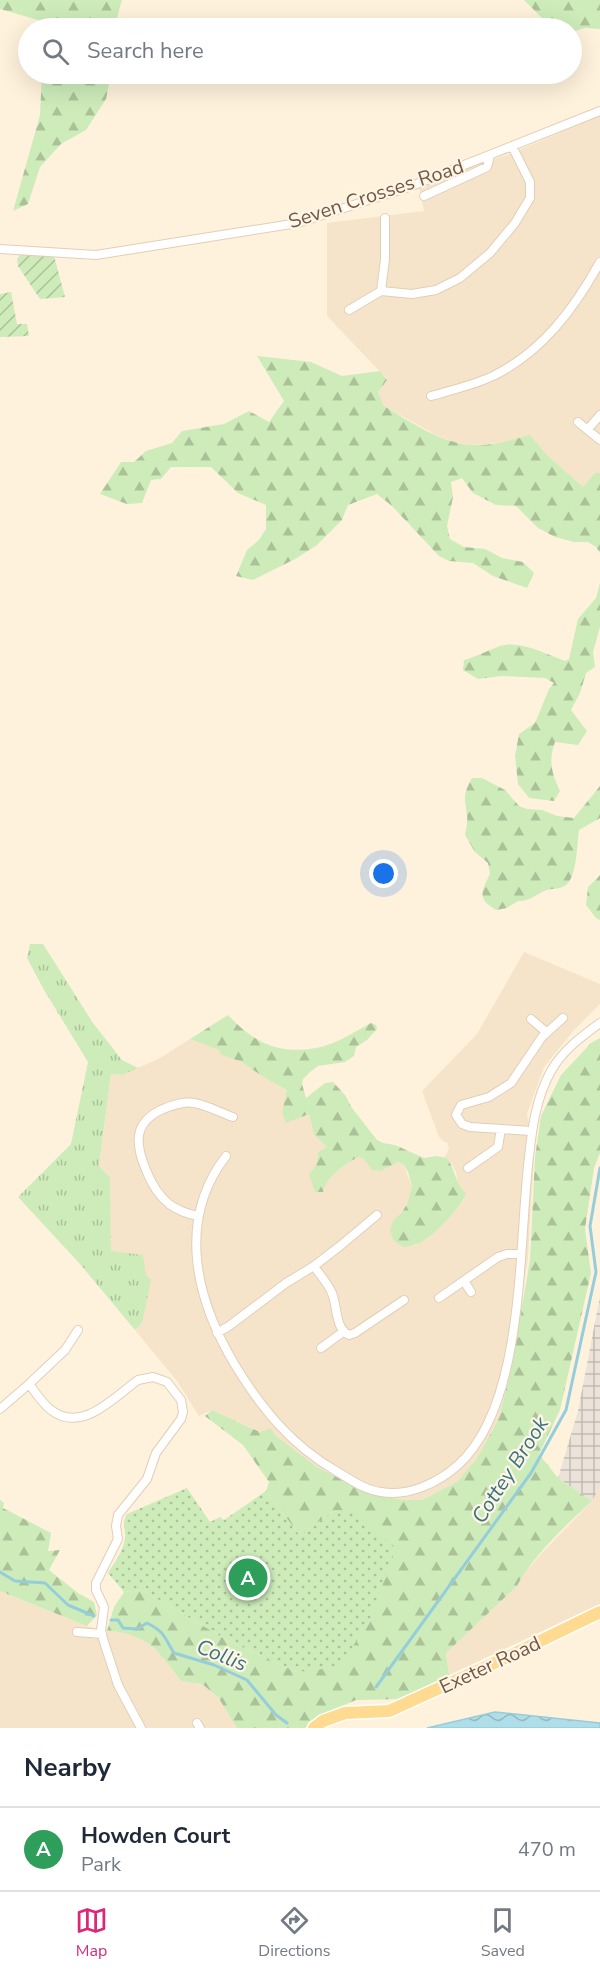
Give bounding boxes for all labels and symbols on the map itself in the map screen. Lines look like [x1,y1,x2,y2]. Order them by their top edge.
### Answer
street label: Seven Crosses Road [285,153,467,235]
your location [369,859,398,888]
water label: Cottey Brook [465,1411,555,1529]
pin: A [228,1556,268,1600]
street label: Exeter Road [435,1630,545,1700]
water label: Collis [192,1632,252,1678]

